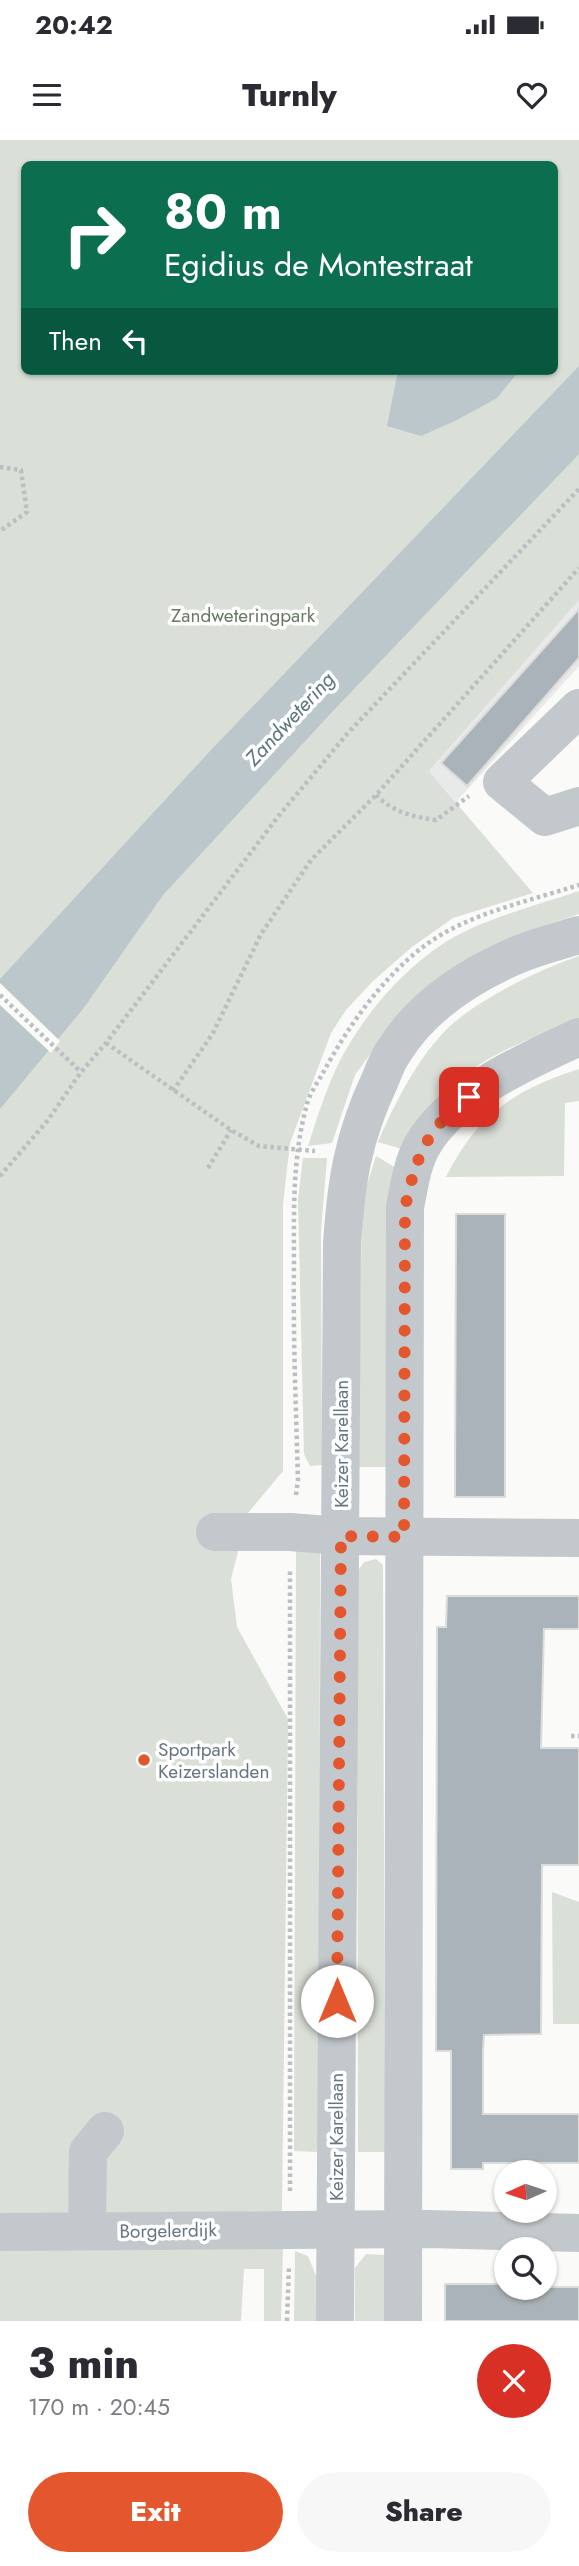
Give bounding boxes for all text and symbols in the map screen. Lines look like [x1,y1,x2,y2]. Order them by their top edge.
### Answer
text: 20:42 [35,6,113,44]
text: Turnly [242,72,337,118]
icon: menu [28,76,66,114]
icon: heart [513,76,551,114]
text: 80 m [164,177,282,247]
icon: right [49,189,140,280]
text: Egidius de Montestraat [164,242,473,288]
text: Then [49,322,102,360]
icon: left [116,322,154,360]
park label: Zandweteringpark [171,602,316,629]
water label: Zandwetering [238,665,342,773]
pin [439,1067,499,1127]
icon: arrive [450,1078,488,1116]
street label: Keizer Karellaan [328,1380,355,1508]
place label: Sportpark Keizerslanden [158,1736,269,1785]
marker: Sportpark Keizerslanden [136,1752,152,1768]
position arrow [300,1964,374,2038]
street label: Keizer Karellaan [323,2073,350,2201]
north arrow [494,2160,556,2222]
map controls [494,2160,557,2300]
street label: Borgelerdijk [119,2216,218,2245]
button: search [494,2237,557,2300]
text: 3 min [28,2333,139,2394]
button: close [477,2344,551,2418]
text: 170 m · 20:45 [28,2390,170,2424]
button: Exit [28,2472,283,2552]
button: Share [297,2472,551,2552]

